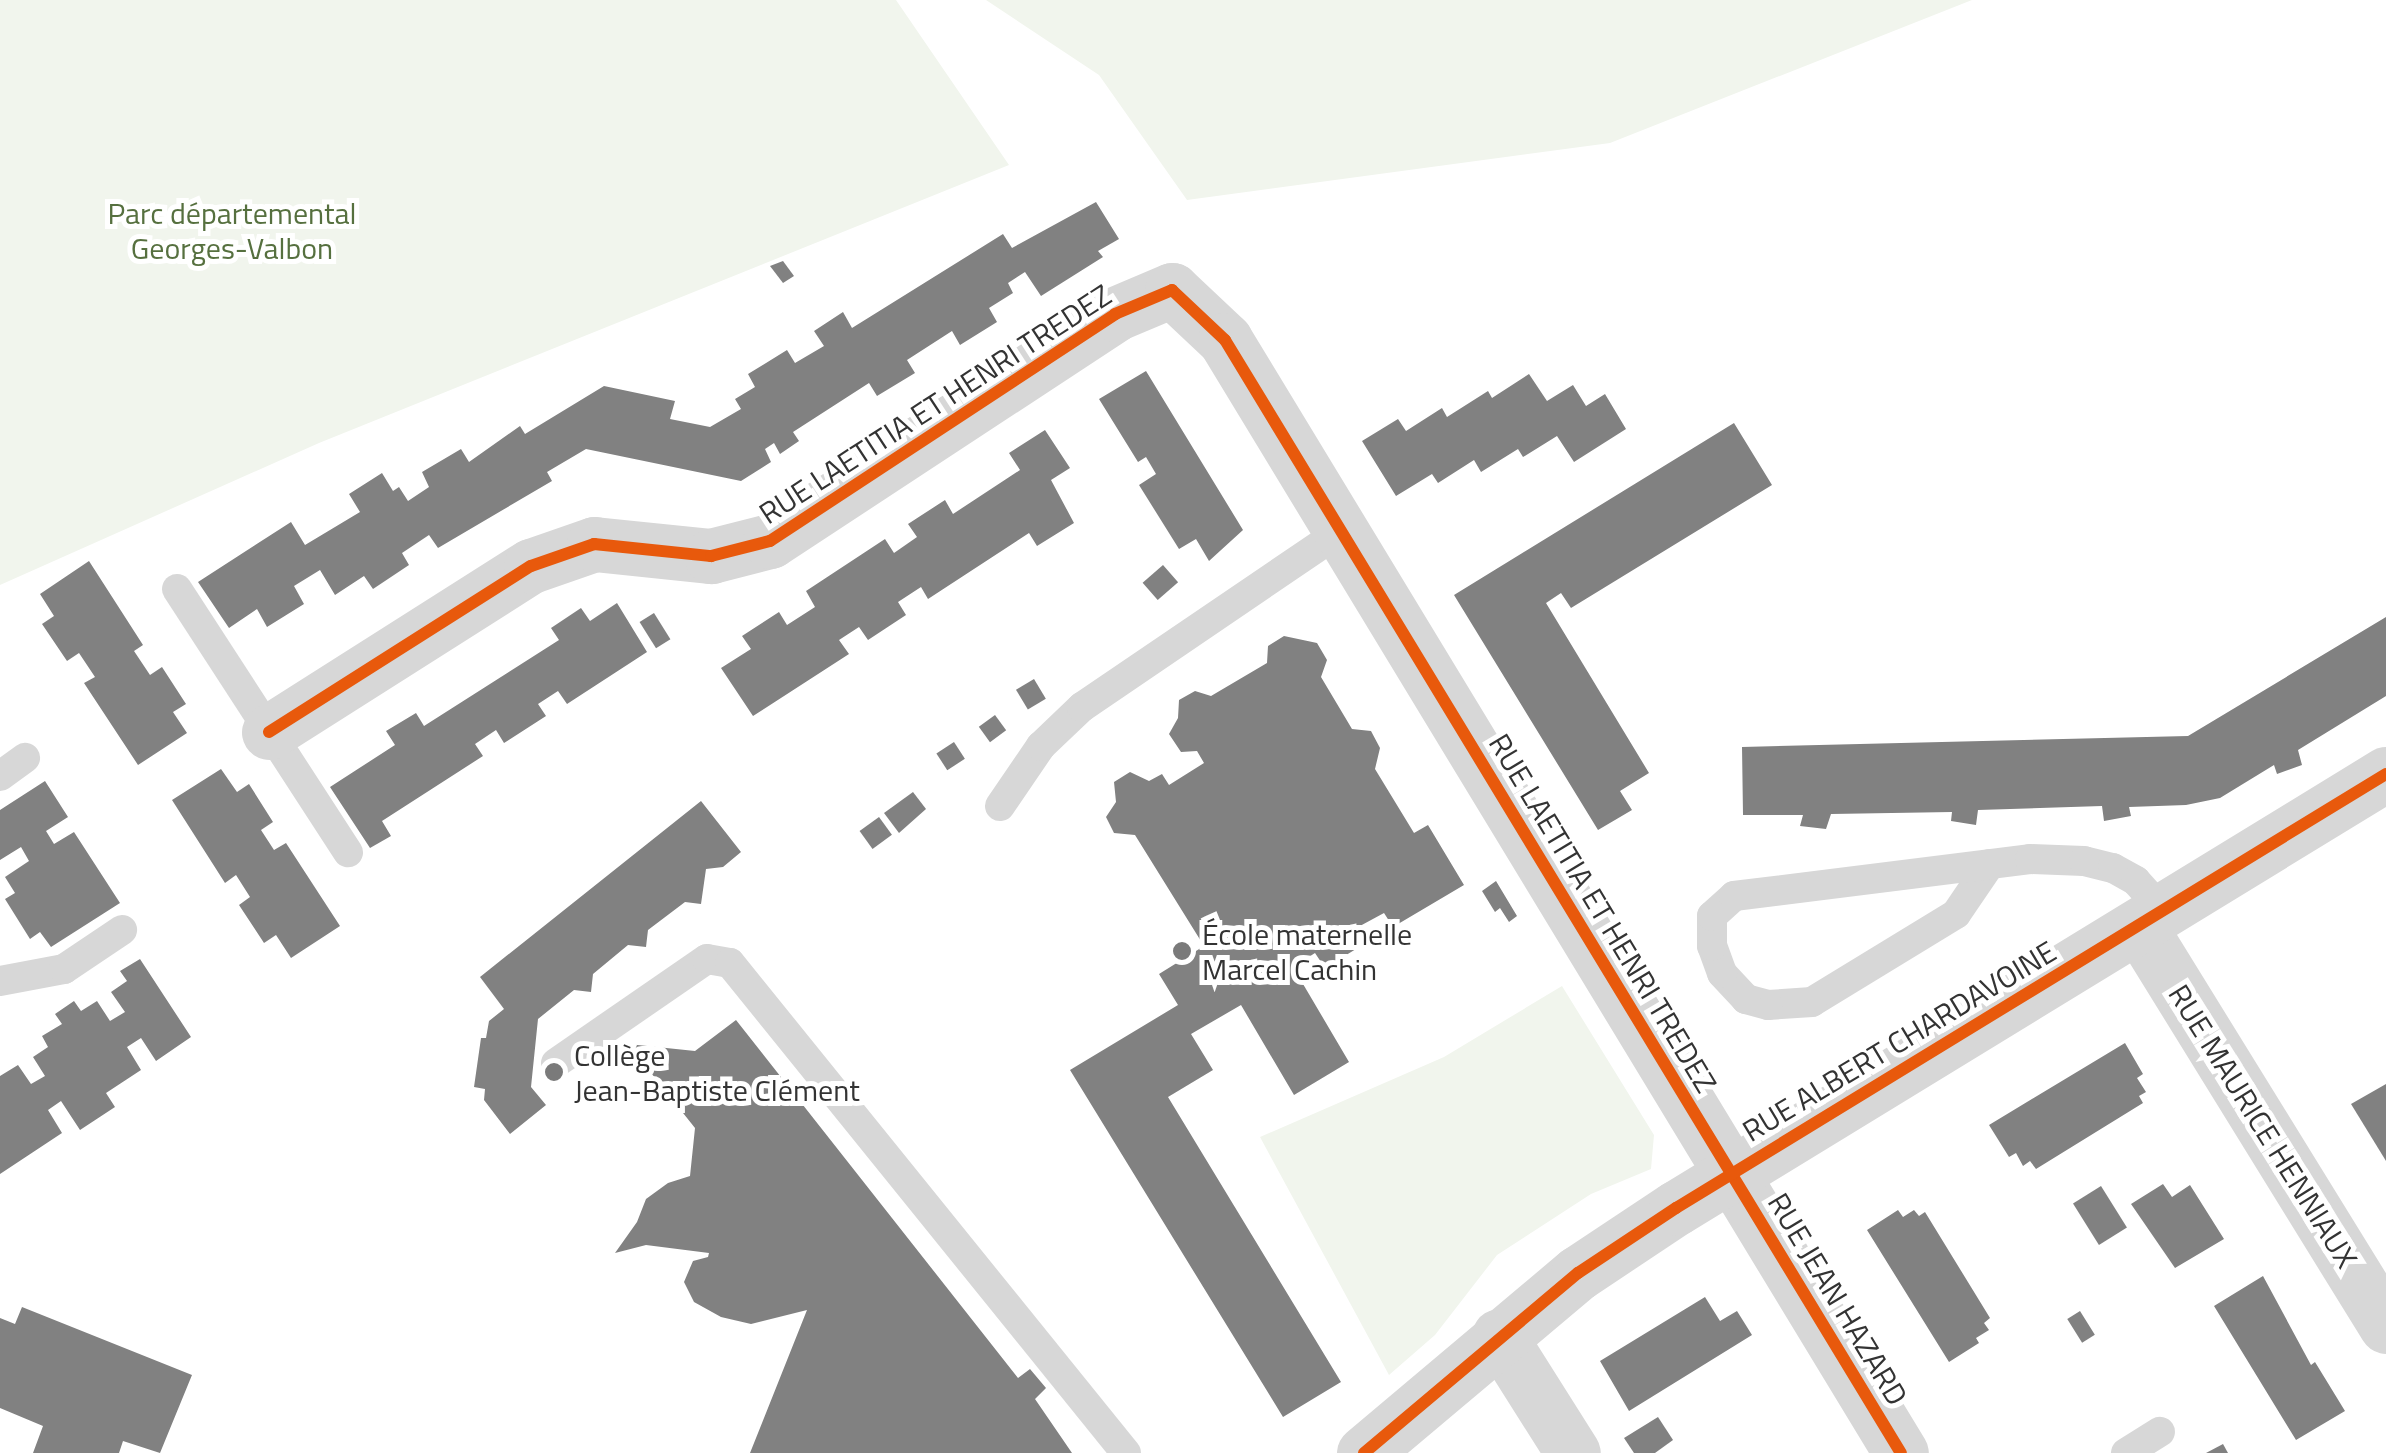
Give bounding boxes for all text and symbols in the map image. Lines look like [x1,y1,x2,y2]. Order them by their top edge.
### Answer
park label: Parc départemental Georges-Valbon [107,195,357,266]
street label: RUE LAETITIA ET HENRI TREDEZ [752,277,1118,531]
street label: RUE LAETITIA ET HENRI TREDEZ [1481,727,1725,1099]
place label: École maternelle Marcel Cachin [1202,916,1412,986]
street label: RUE ALBERT CHARDAVOINE [1736,933,2062,1149]
marker: École maternelle Marcel Cachin [1171,940,1193,962]
street label: RUE MAURICE HENNIAUX [2161,978,2365,1274]
place label: Collège Jean-Baptiste Clément [574,1037,860,1108]
marker: Collège Jean-Baptiste Clément [543,1061,565,1083]
street label: RUE JEAN HAZARD [1761,1186,1915,1412]

